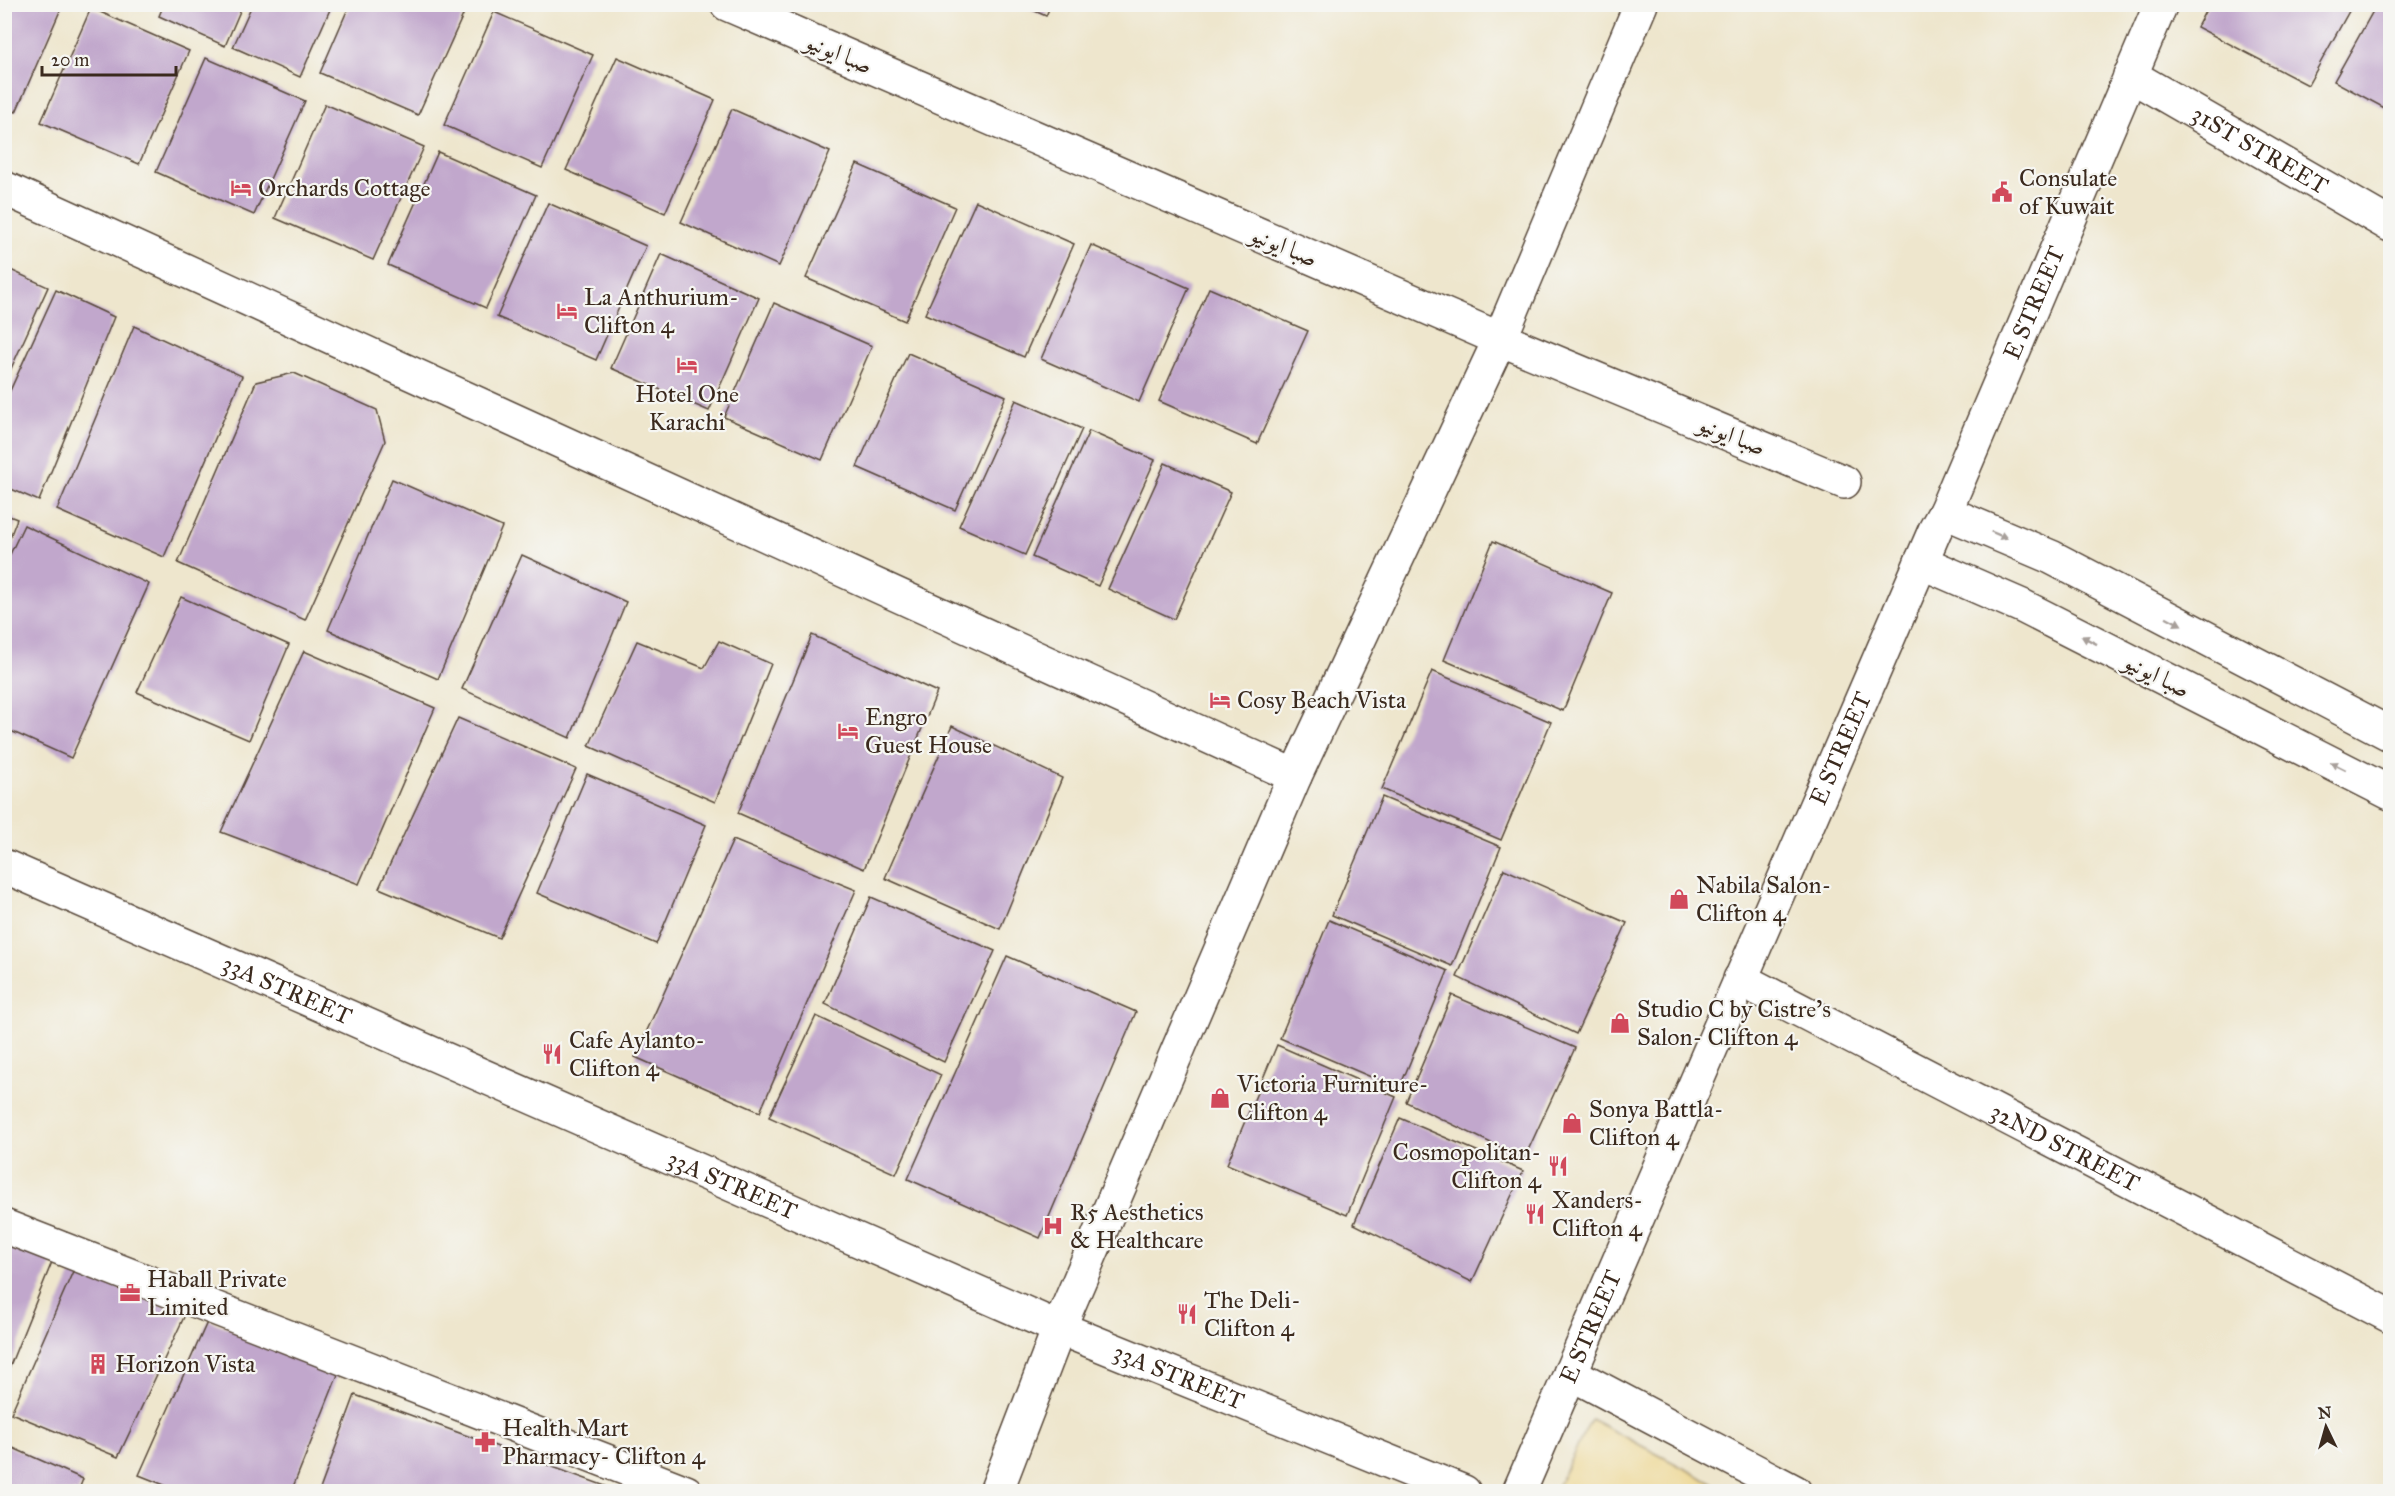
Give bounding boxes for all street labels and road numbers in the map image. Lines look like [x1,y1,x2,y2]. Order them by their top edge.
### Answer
street label: صبا ایونیو [799,25,877,81]
street label: 31ST STREET [2186,99,2333,201]
street label: صبا ایونیو [1244,218,1322,274]
street label: E STREET [1997,242,2071,364]
street label: صبا ایونیو [1692,407,1770,462]
street label: صبا ایونیو [2117,645,2195,704]
street label: E STREET [1803,687,1878,810]
street label: 33A STREET [218,948,357,1031]
street label: 32ND STREET [1985,1096,2145,1199]
street label: 33A STREET [663,1143,802,1226]
street label: E STREET [1553,1266,1628,1388]
street label: 33A STREET [1109,1337,1249,1416]

